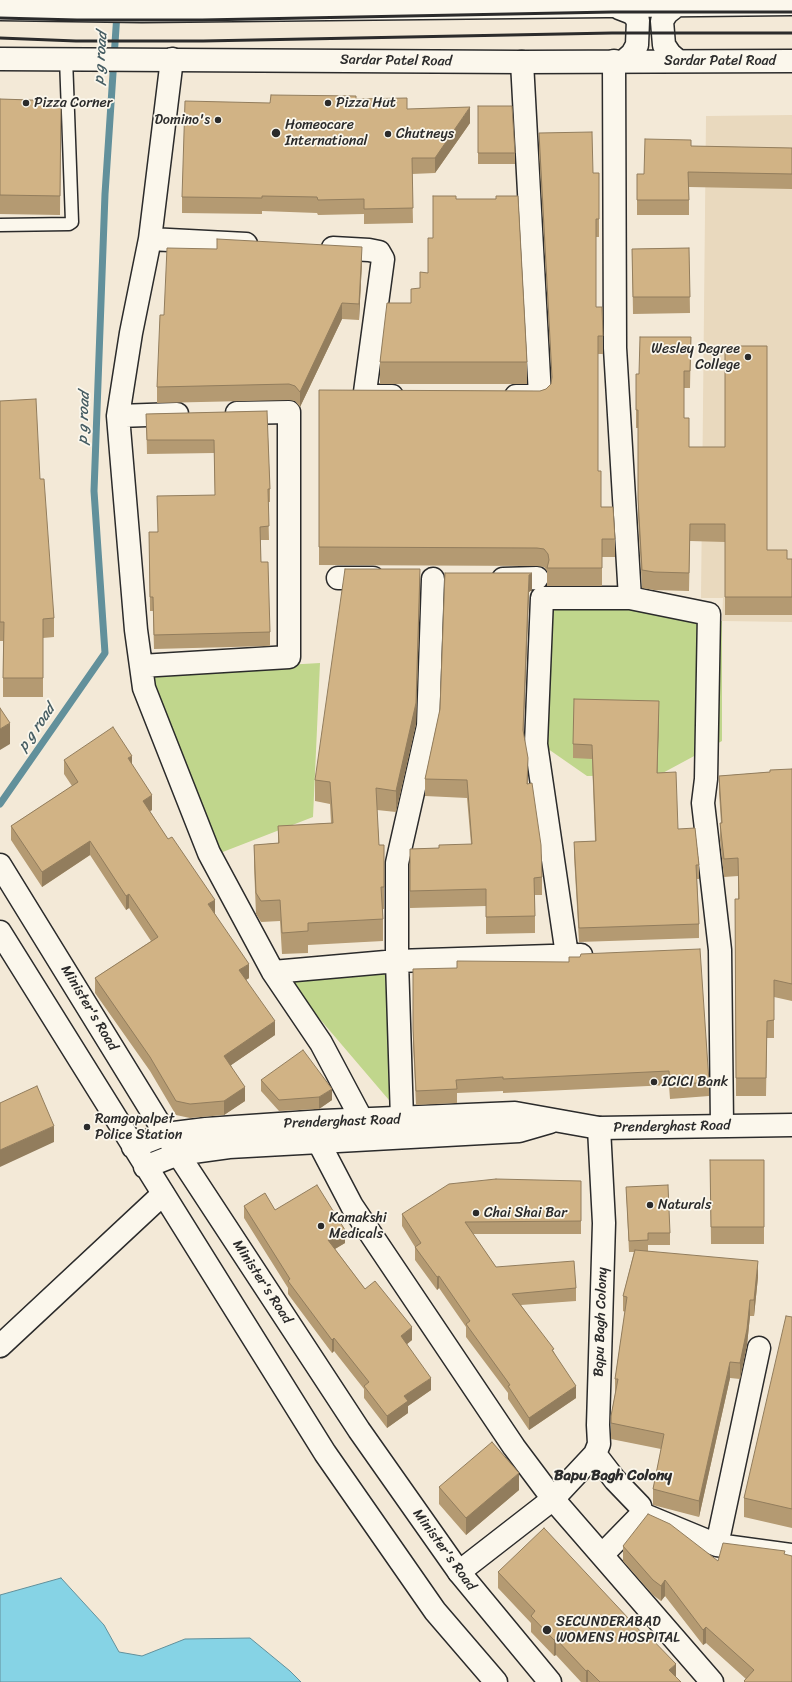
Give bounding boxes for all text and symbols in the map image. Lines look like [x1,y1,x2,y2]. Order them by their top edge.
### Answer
water label: p g road [90,31,112,85]
street label: Sardar Patel Road [340,52,452,70]
street label: Sardar Patel Road [664,53,776,69]
place label: Pizza Corner [34,95,112,111]
place label: Pizza Hut [336,95,396,111]
marker: Pizza Corner [21,98,31,108]
marker: Pizza Hut [323,98,333,108]
place label: Domino's [154,112,210,128]
marker: Domino's [213,115,223,125]
place label: Homeocare International [285,117,367,150]
place label: Chutneys [396,126,454,142]
marker: Homeocare International [270,127,282,139]
marker: Chutneys [383,129,393,139]
place label: Wesley Degree College [651,341,740,374]
marker: Wesley Degree College [743,352,753,362]
water label: p g road [74,391,94,445]
water label: p g road [15,701,59,755]
street label: Minister's Road [57,962,121,1054]
place label: ICICI Bank [662,1074,728,1090]
marker: ICICI Bank [649,1077,659,1087]
place label: Ramgopalpet Police Station [95,1111,182,1144]
street label: Prenderghast Road [283,1112,401,1132]
street label: Prenderghast Road [613,1118,731,1136]
marker: Ramgopalpet Police Station [82,1122,92,1132]
place label: Naturals [658,1197,712,1213]
marker: Naturals [645,1200,655,1210]
place label: Chai Shai Bar [484,1205,567,1221]
marker: Chai Shai Bar [471,1208,481,1218]
place label: Kamakshi Medicals [329,1210,387,1242]
marker: Kamakshi Medicals [316,1221,326,1231]
street label: Minister's Road [229,1237,295,1327]
street label: Bqpu Bagh Colony [591,1267,611,1377]
district label: Bapu Bagh Colony [554,1467,672,1485]
street label: Minister's Road [409,1506,479,1594]
place label: SECUNDERABAD WOMENS HOSPITAL [556,1614,680,1646]
marker: SECUNDERABAD WOMENS HOSPITAL [541,1624,553,1636]

